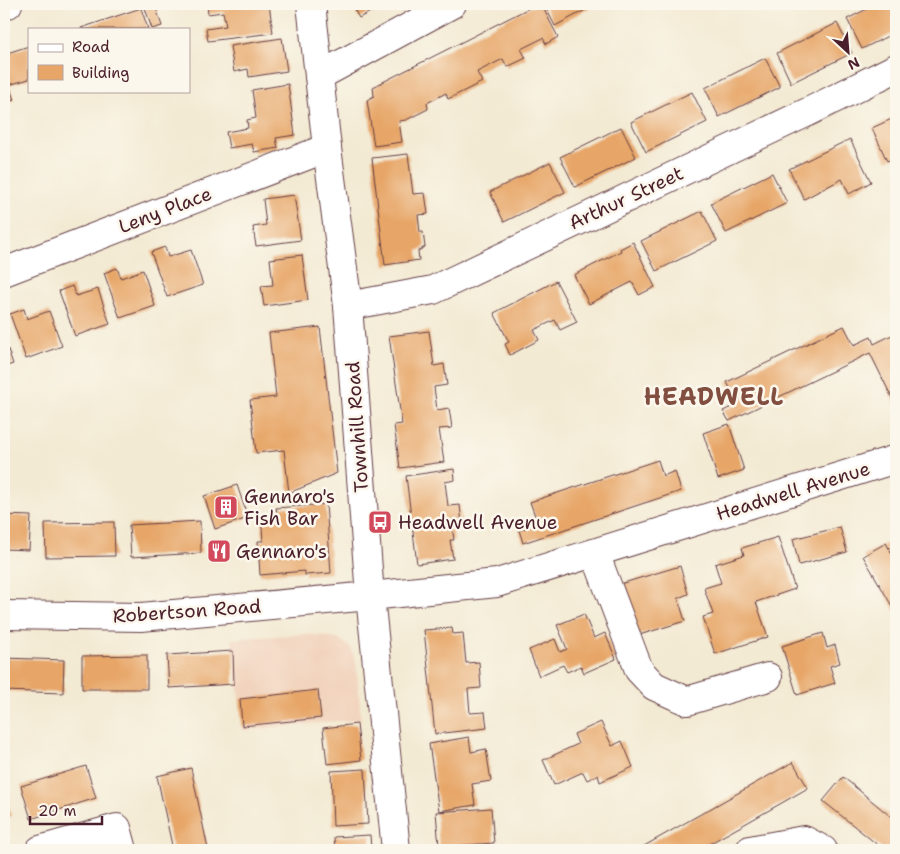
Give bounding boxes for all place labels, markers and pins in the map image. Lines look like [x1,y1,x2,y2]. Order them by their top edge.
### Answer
place label: Gennaro's Fish Bar [244,484,335,531]
building icon: Gennaro's Fish Bar [213,494,239,520]
bus stop icon: Headwell Avenue [367,509,393,535]
place label: Headwell Avenue [398,510,558,535]
restaurant icon: Gennaro's [206,538,232,564]
place label: Gennaro's [236,539,327,564]

